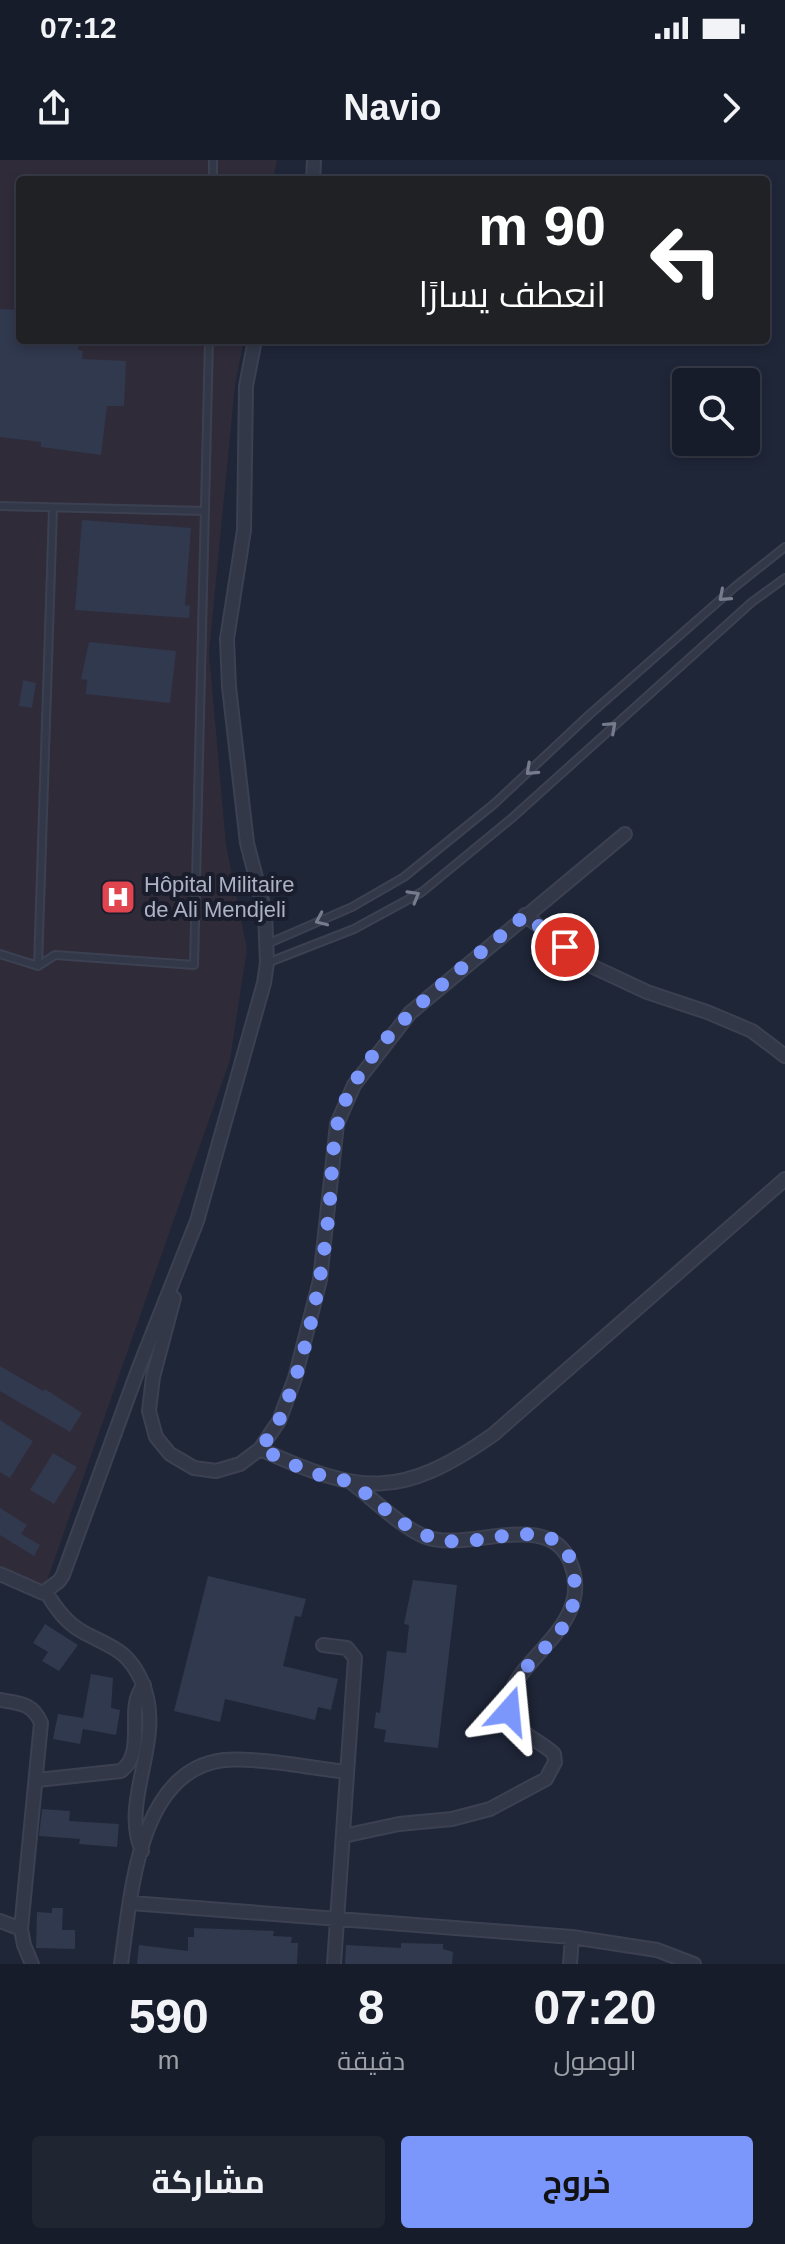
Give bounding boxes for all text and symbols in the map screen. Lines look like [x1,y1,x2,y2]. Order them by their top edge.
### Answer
text: 07:12 [40,11,117,44]
icon: share [32,86,76,130]
icon: forward [709,86,753,130]
text: Navio [343,87,442,128]
text: 90 m [478,194,606,257]
icon: left [634,208,738,312]
text: انعطف يسارًا [419,274,606,315]
map controls [672,368,760,456]
button: search [672,368,760,456]
one-way arrow [719,586,734,601]
one-way arrow [602,723,617,737]
one-way arrow [526,760,540,775]
place label: Hôpital Militaire de Ali Mendjeli [144,872,294,922]
hospital icon: Hôpital Militaire de Ali Mendjeli [99,878,137,916]
one-way arrow [405,890,420,906]
one-way arrow [315,911,329,927]
pin [531,913,599,981]
icon: arrive [543,925,587,969]
position arrow [467,1669,551,1753]
text: 8 [358,1981,385,2034]
text: 07:20 [534,1981,656,2034]
text: 590 [129,1990,209,2043]
text: m [158,2045,180,2075]
text: دقيقة [337,2046,405,2076]
text: الوصول [554,2046,636,2076]
button: مشاركة [32,2136,385,2228]
button: خروج [401,2136,753,2228]

